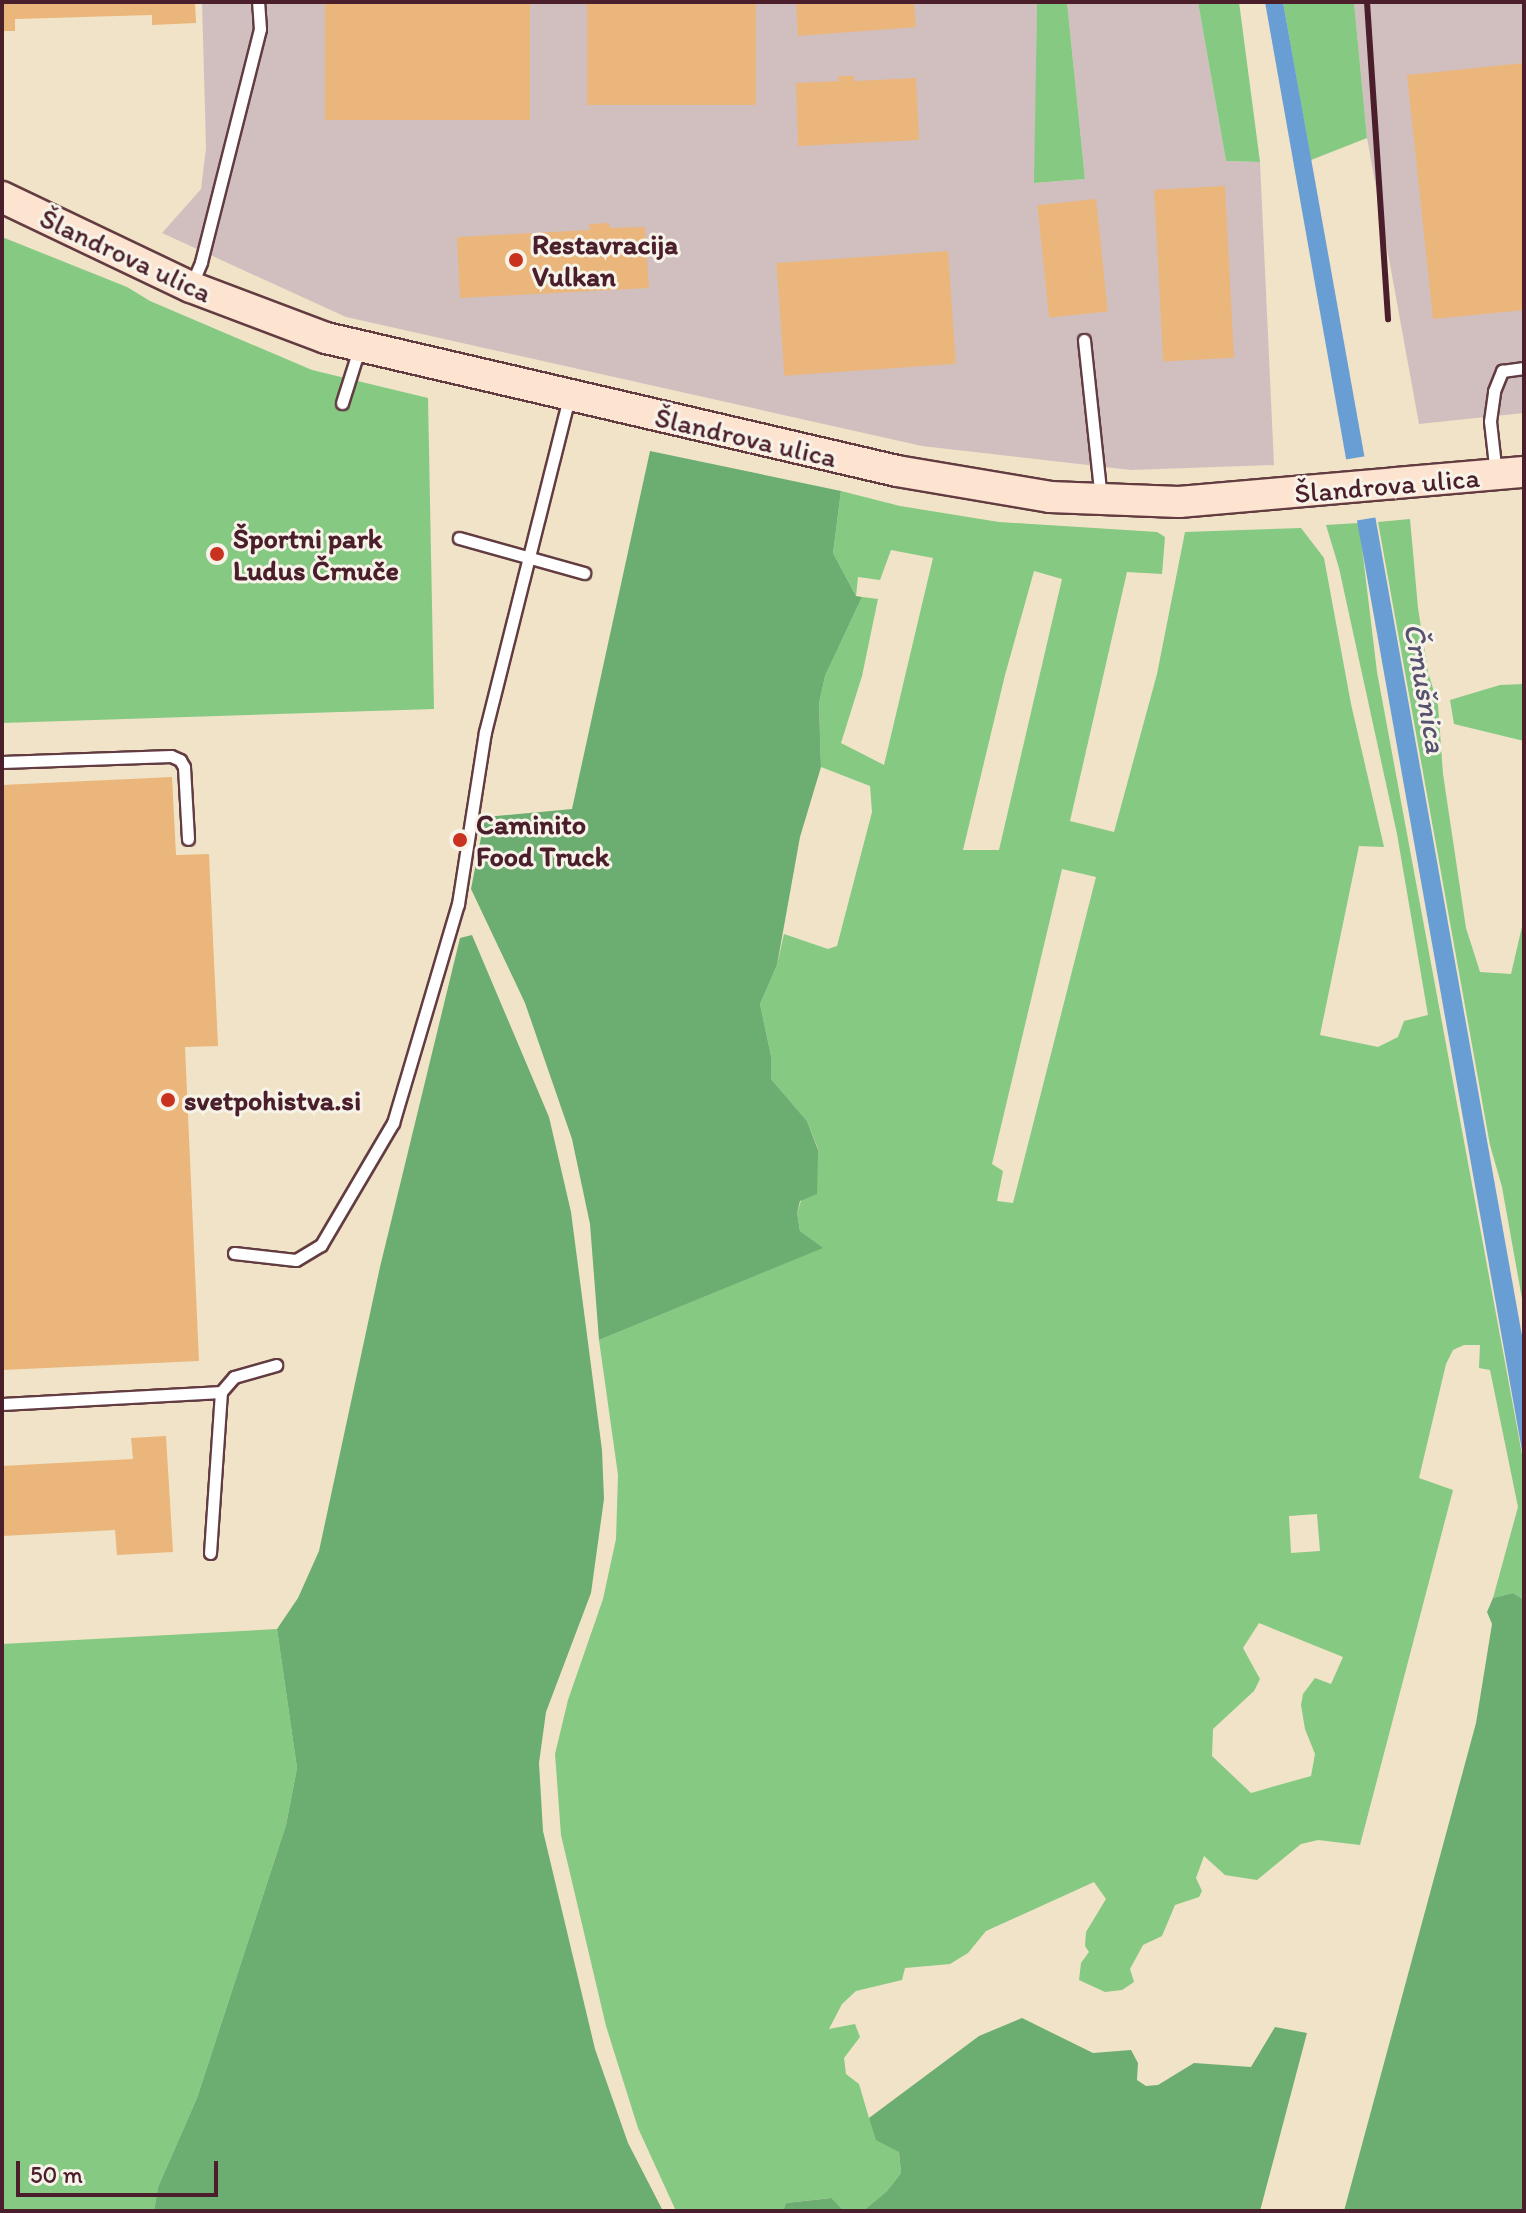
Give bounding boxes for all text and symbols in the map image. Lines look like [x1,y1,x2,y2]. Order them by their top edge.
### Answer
street label: Šlandrova ulica [35,201,217,309]
place label: Restavracija Vulkan [532,227,678,293]
marker: Restavracija Vulkan [507,251,525,269]
street label: Šlandrova ulica [652,400,840,474]
street label: Šlandrova ulica [1293,460,1481,510]
place label: Športni park Ludus Črnuče [233,521,398,587]
marker: Športni park Ludus Črnuče [208,545,226,563]
water label: Črnušnica [1396,620,1454,756]
place label: Caminito Food Truck [476,807,607,873]
marker: Caminito Food Truck [451,831,469,849]
place label: svetpohistva.si [184,1083,361,1117]
marker: svetpohistva.si [159,1091,177,1109]
scale bar [20,2145,222,2195]
text: 50 m [30,2160,83,2189]

